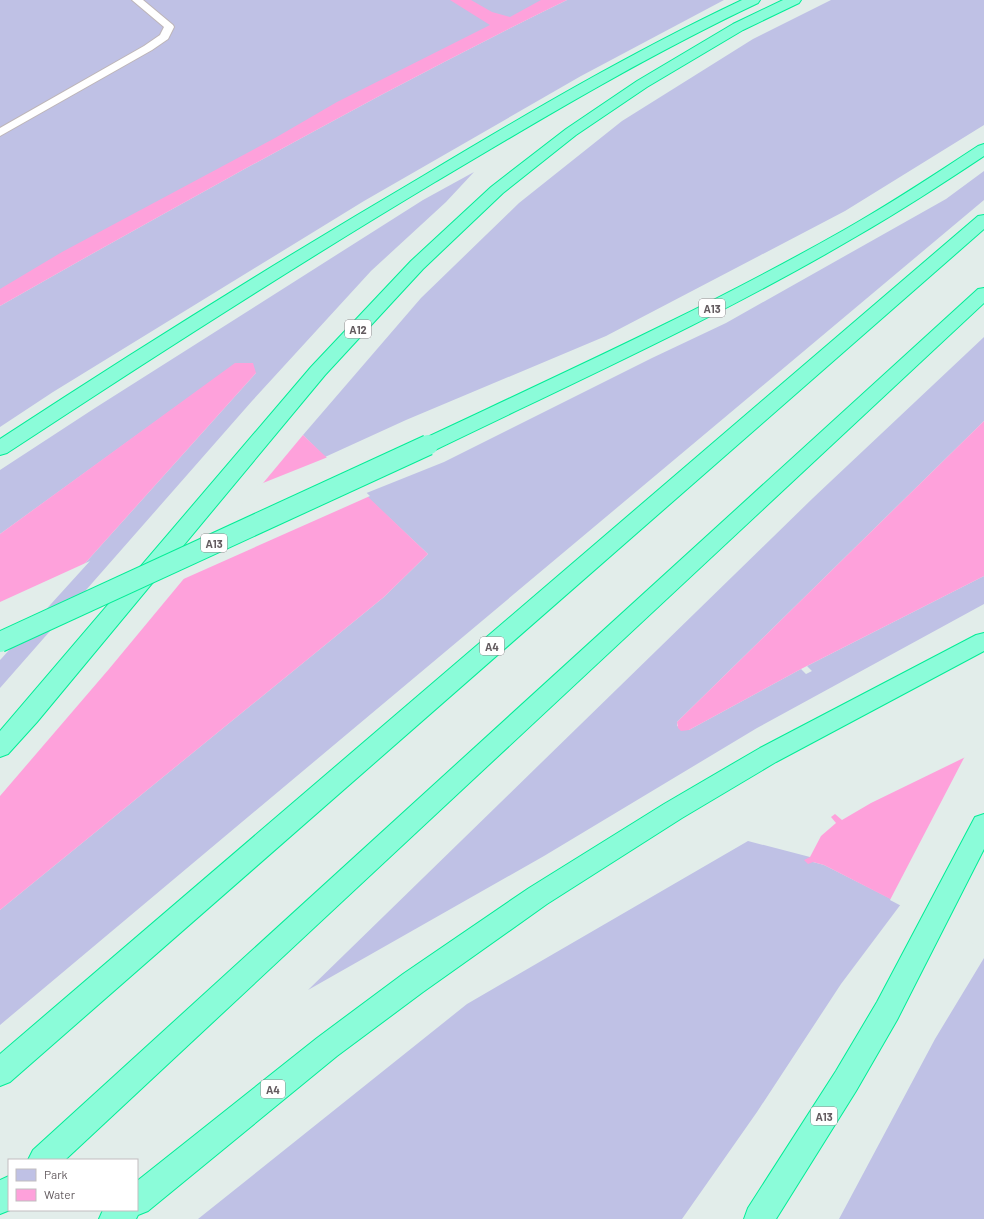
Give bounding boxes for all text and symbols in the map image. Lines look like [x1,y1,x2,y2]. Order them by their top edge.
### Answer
road number: A13 [699,299,725,317]
road number: A12 [345,320,371,338]
road number: A13 [201,534,227,552]
road number: A4 [480,637,504,655]
road number: A4 [261,1080,285,1098]
road number: A13 [811,1107,837,1125]
legend [8,1159,138,1211]
text: Park [44,1167,68,1181]
text: Water [44,1187,76,1201]

